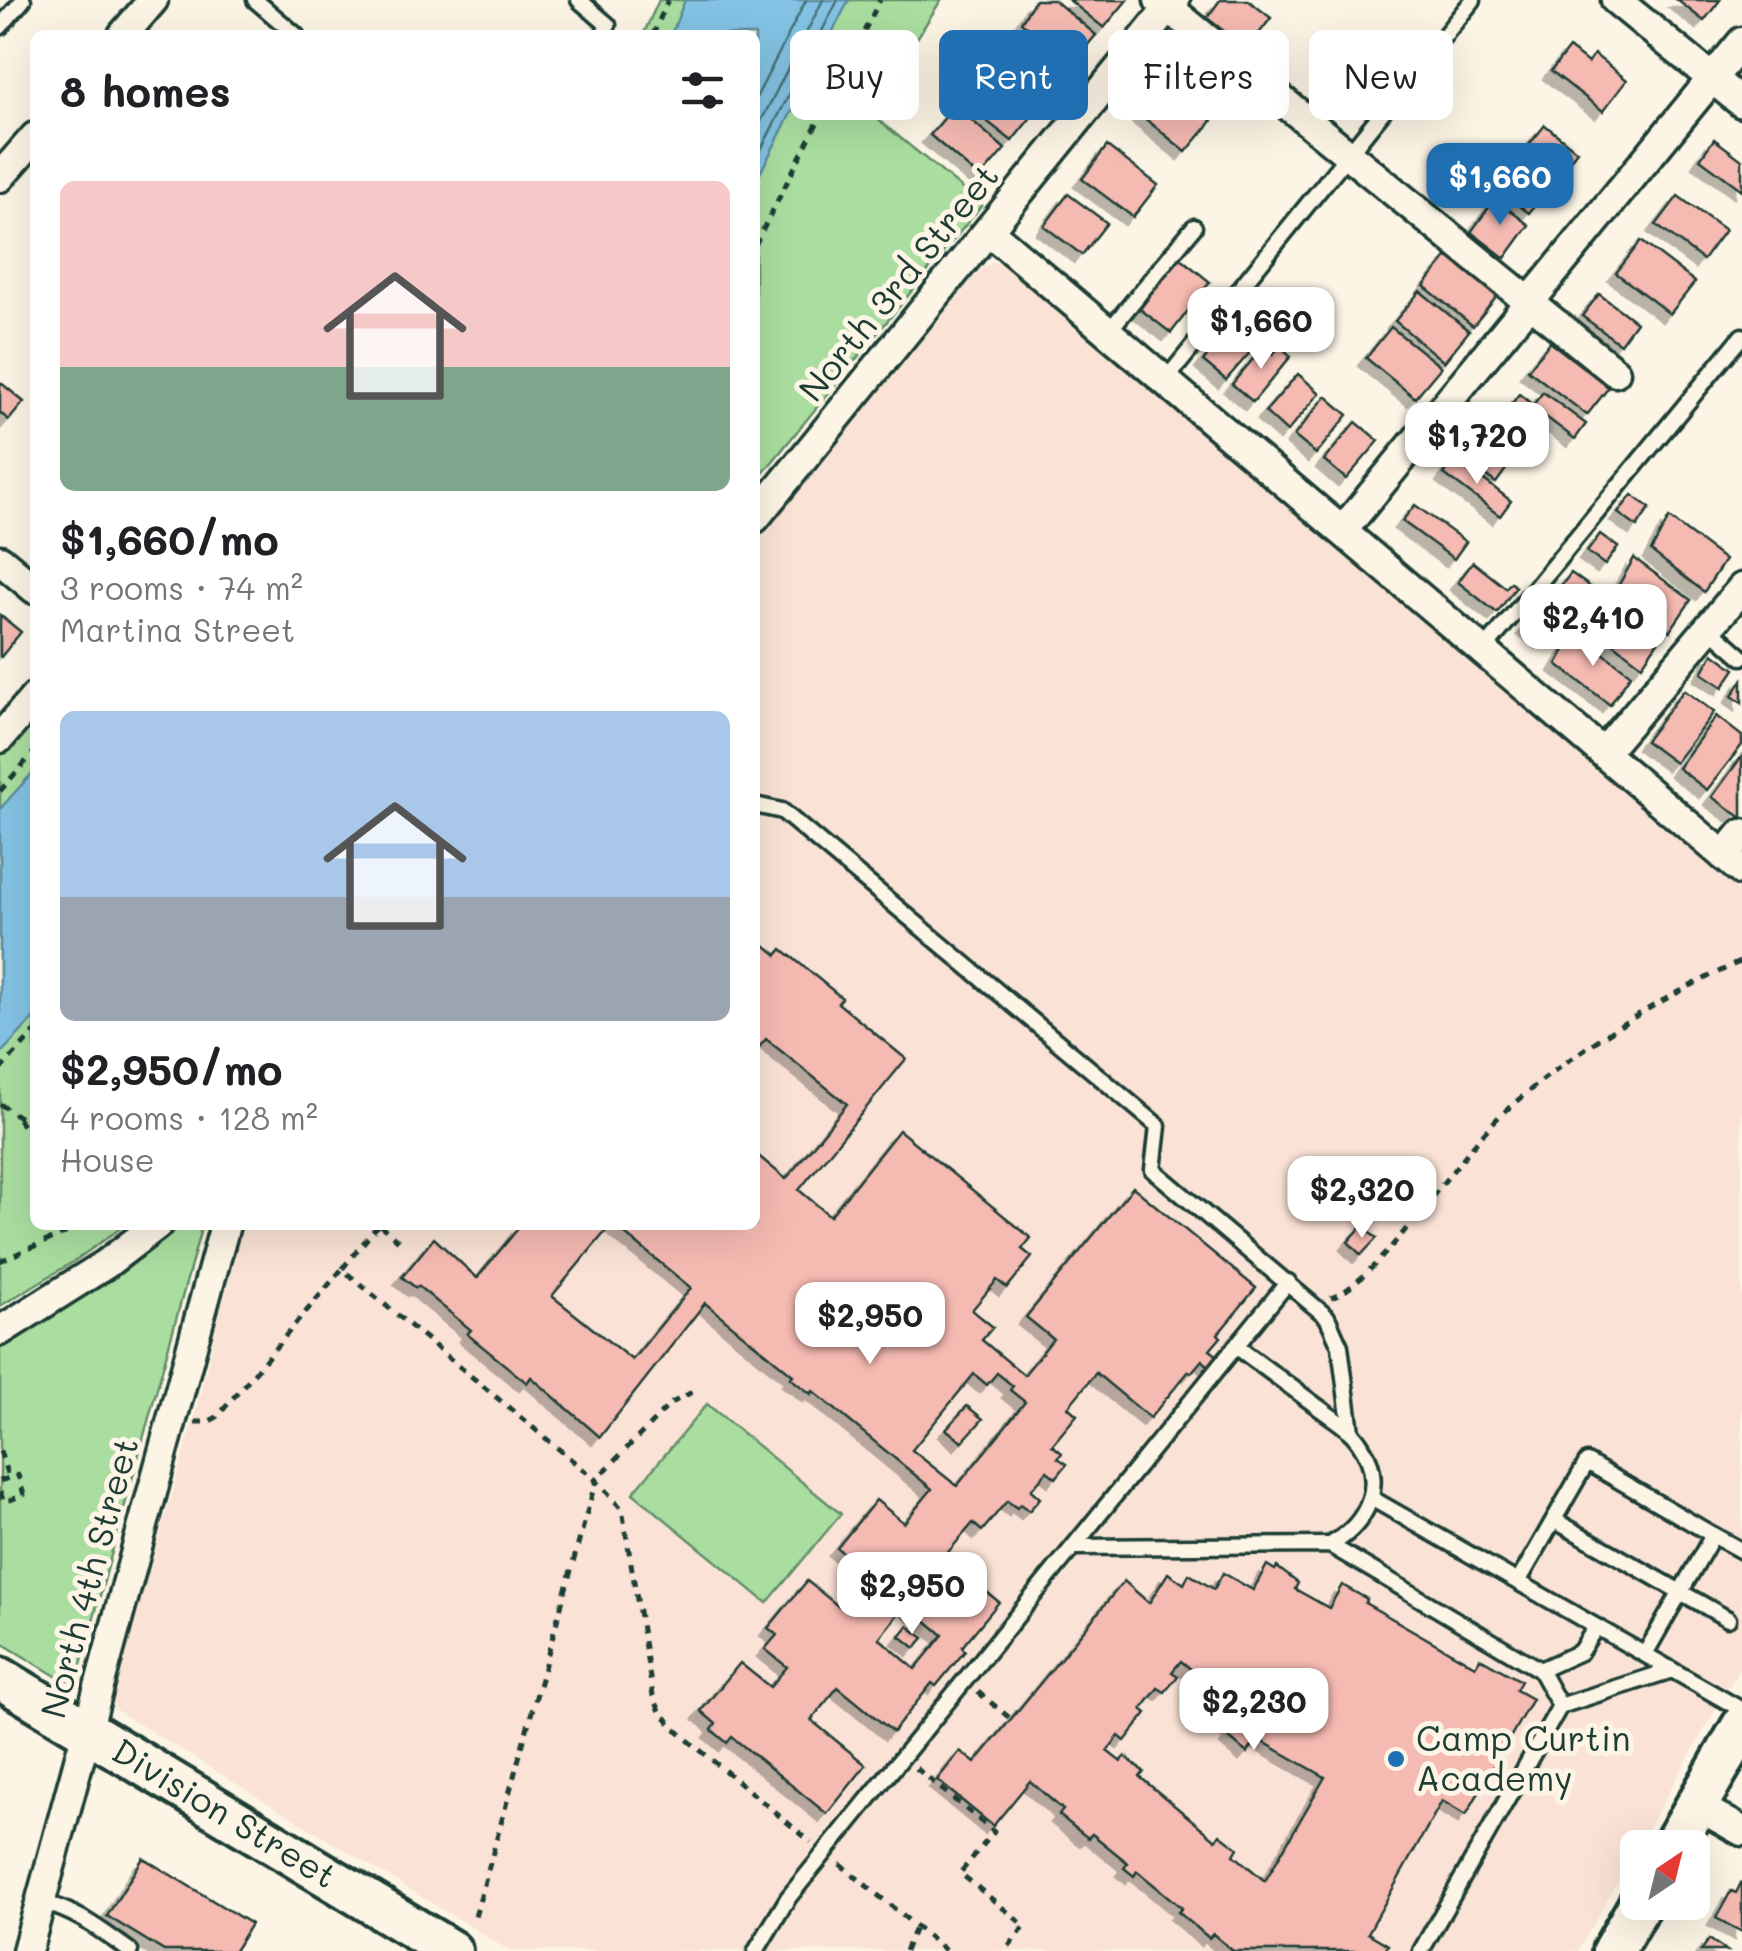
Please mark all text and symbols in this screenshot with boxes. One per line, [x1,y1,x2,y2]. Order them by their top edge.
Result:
chip: Buy [790,30,919,120]
chip: Rent [939,30,1088,120]
chip: Filters [1108,30,1289,120]
chip: New [1309,30,1453,120]
text: 8 homes [60,63,231,118]
icon: filters [675,63,730,118]
pin: $1,660 [1419,143,1581,228]
street label: North 3rd Street [787,153,1008,410]
text: $1,660 [1448,154,1552,196]
icon: home [305,246,485,426]
pin: $1,660 [1180,287,1342,372]
text: $1,660 [1209,298,1313,340]
pin: $1,720 [1396,402,1558,487]
text: $1,720 [1427,413,1527,455]
text: $1,660/mo [60,511,279,566]
text: 3 rooms · 74 m² [60,566,303,608]
pin: $2,410 [1512,584,1674,669]
text: $2,410 [1542,595,1644,637]
text: Martina Street [60,608,295,650]
icon: home [305,776,485,956]
text: $2,950/mo [60,1041,282,1096]
text: 4 rooms · 128 m² [60,1096,318,1138]
text: House [60,1138,155,1180]
pin: $2,320 [1281,1156,1443,1241]
text: $2,320 [1309,1167,1415,1209]
pin: $2,950 [789,1282,951,1367]
text: $2,950 [817,1293,923,1335]
street label: North 4th Street [28,1432,148,1723]
pin: $2,950 [831,1552,993,1637]
text: $2,950 [859,1563,965,1605]
pin: $2,230 [1173,1668,1335,1753]
text: $2,230 [1201,1679,1307,1721]
place label: Camp Curtin Academy [1416,1714,1631,1800]
street label: Division Street [104,1726,346,1898]
marker: Camp Curtin Academy [1385,1748,1407,1770]
north arrow [1620,1830,1710,1920]
map controls [1620,1830,1710,1920]

